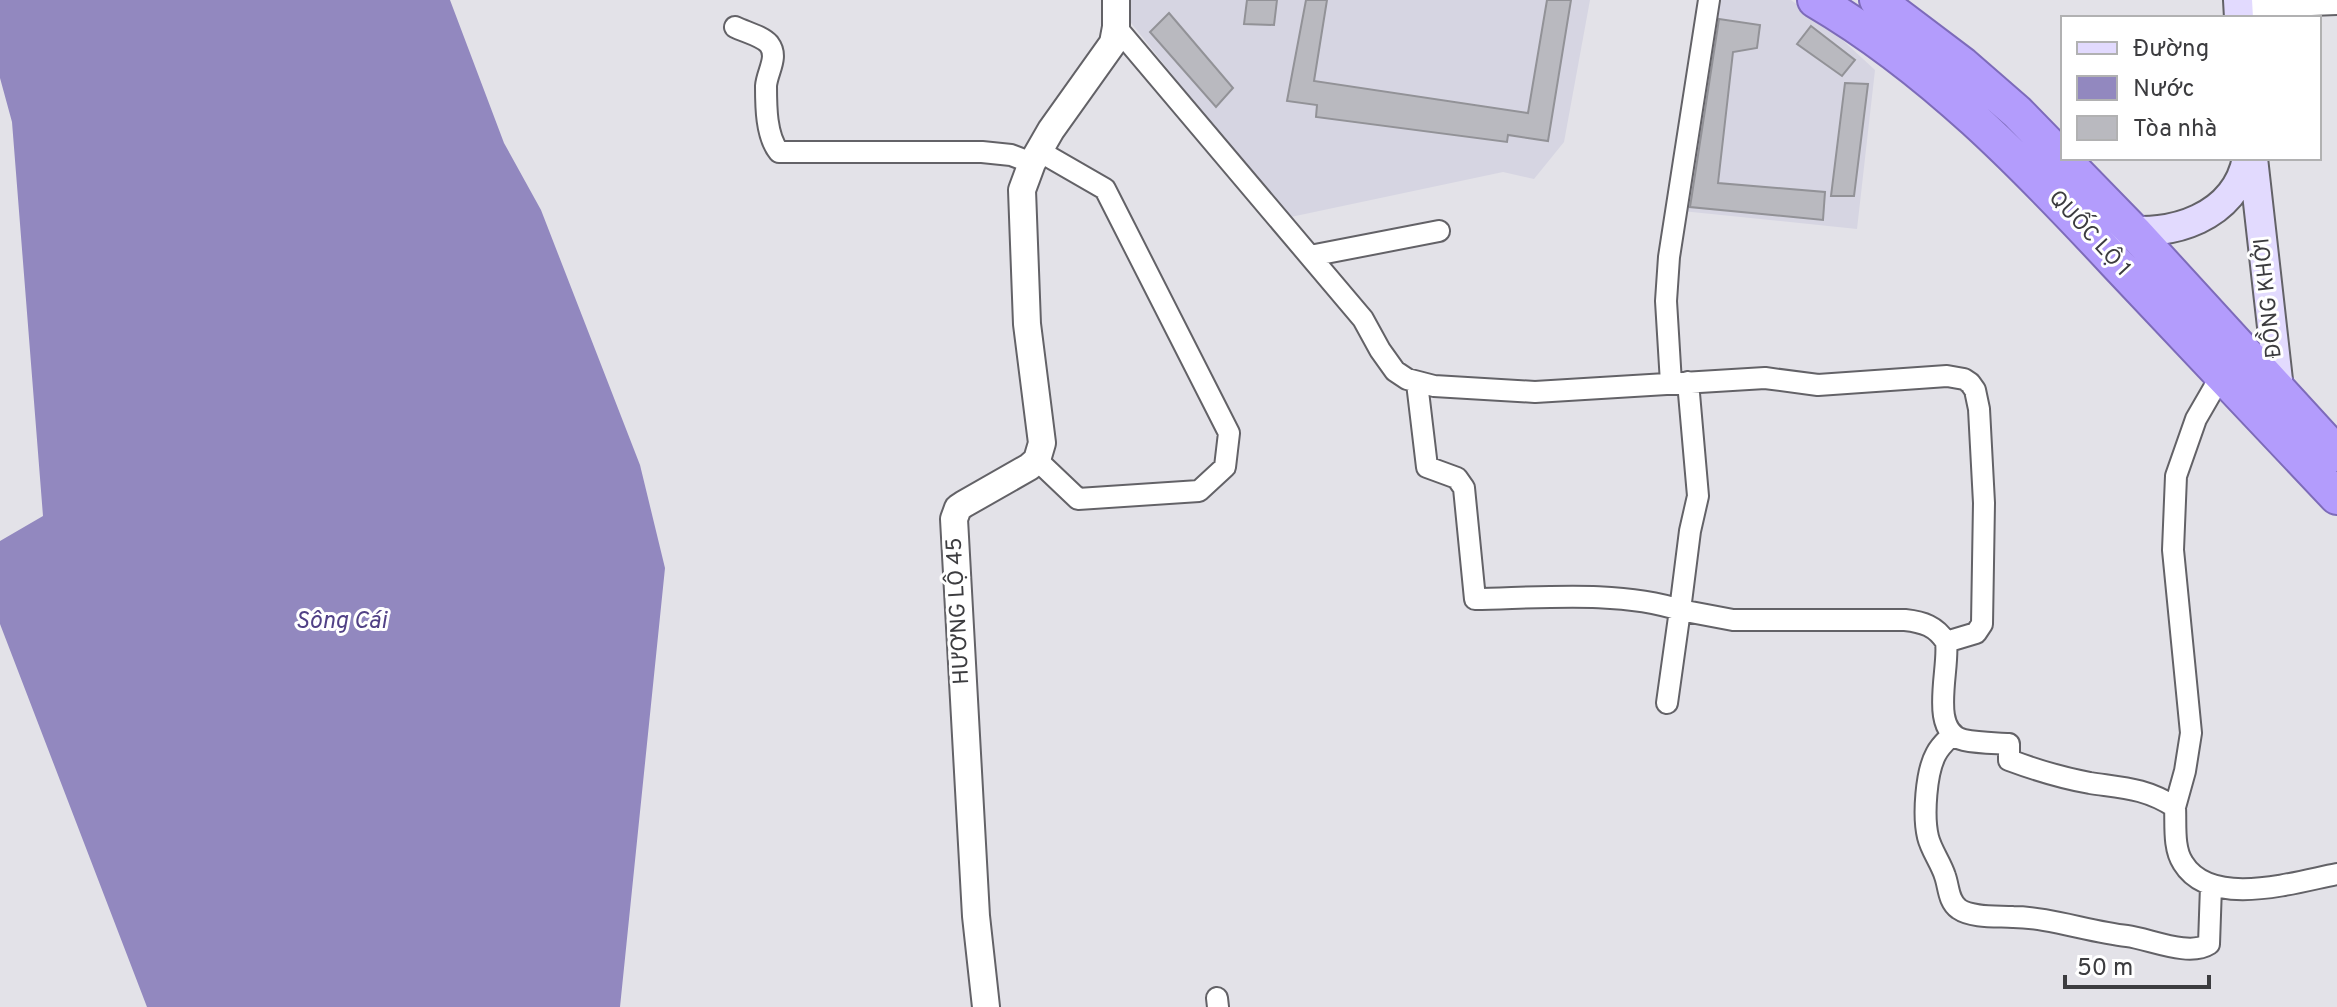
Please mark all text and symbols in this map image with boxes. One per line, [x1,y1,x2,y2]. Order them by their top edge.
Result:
legend [2061,16,2321,160]
text: Đường [2133,35,2209,65]
text: Nước [2133,75,2195,105]
text: Tòa nhà [2133,115,2217,145]
street label: QUỐC LỘ 1 [2042,181,2140,283]
street label: ĐỒNG KHỞI [2243,236,2289,360]
street label: HƯƠNG LỘ 45 [940,537,976,685]
water label: Sông Cái [295,607,388,637]
scale bar [2065,939,2209,989]
text: 50 m [2077,954,2133,984]

